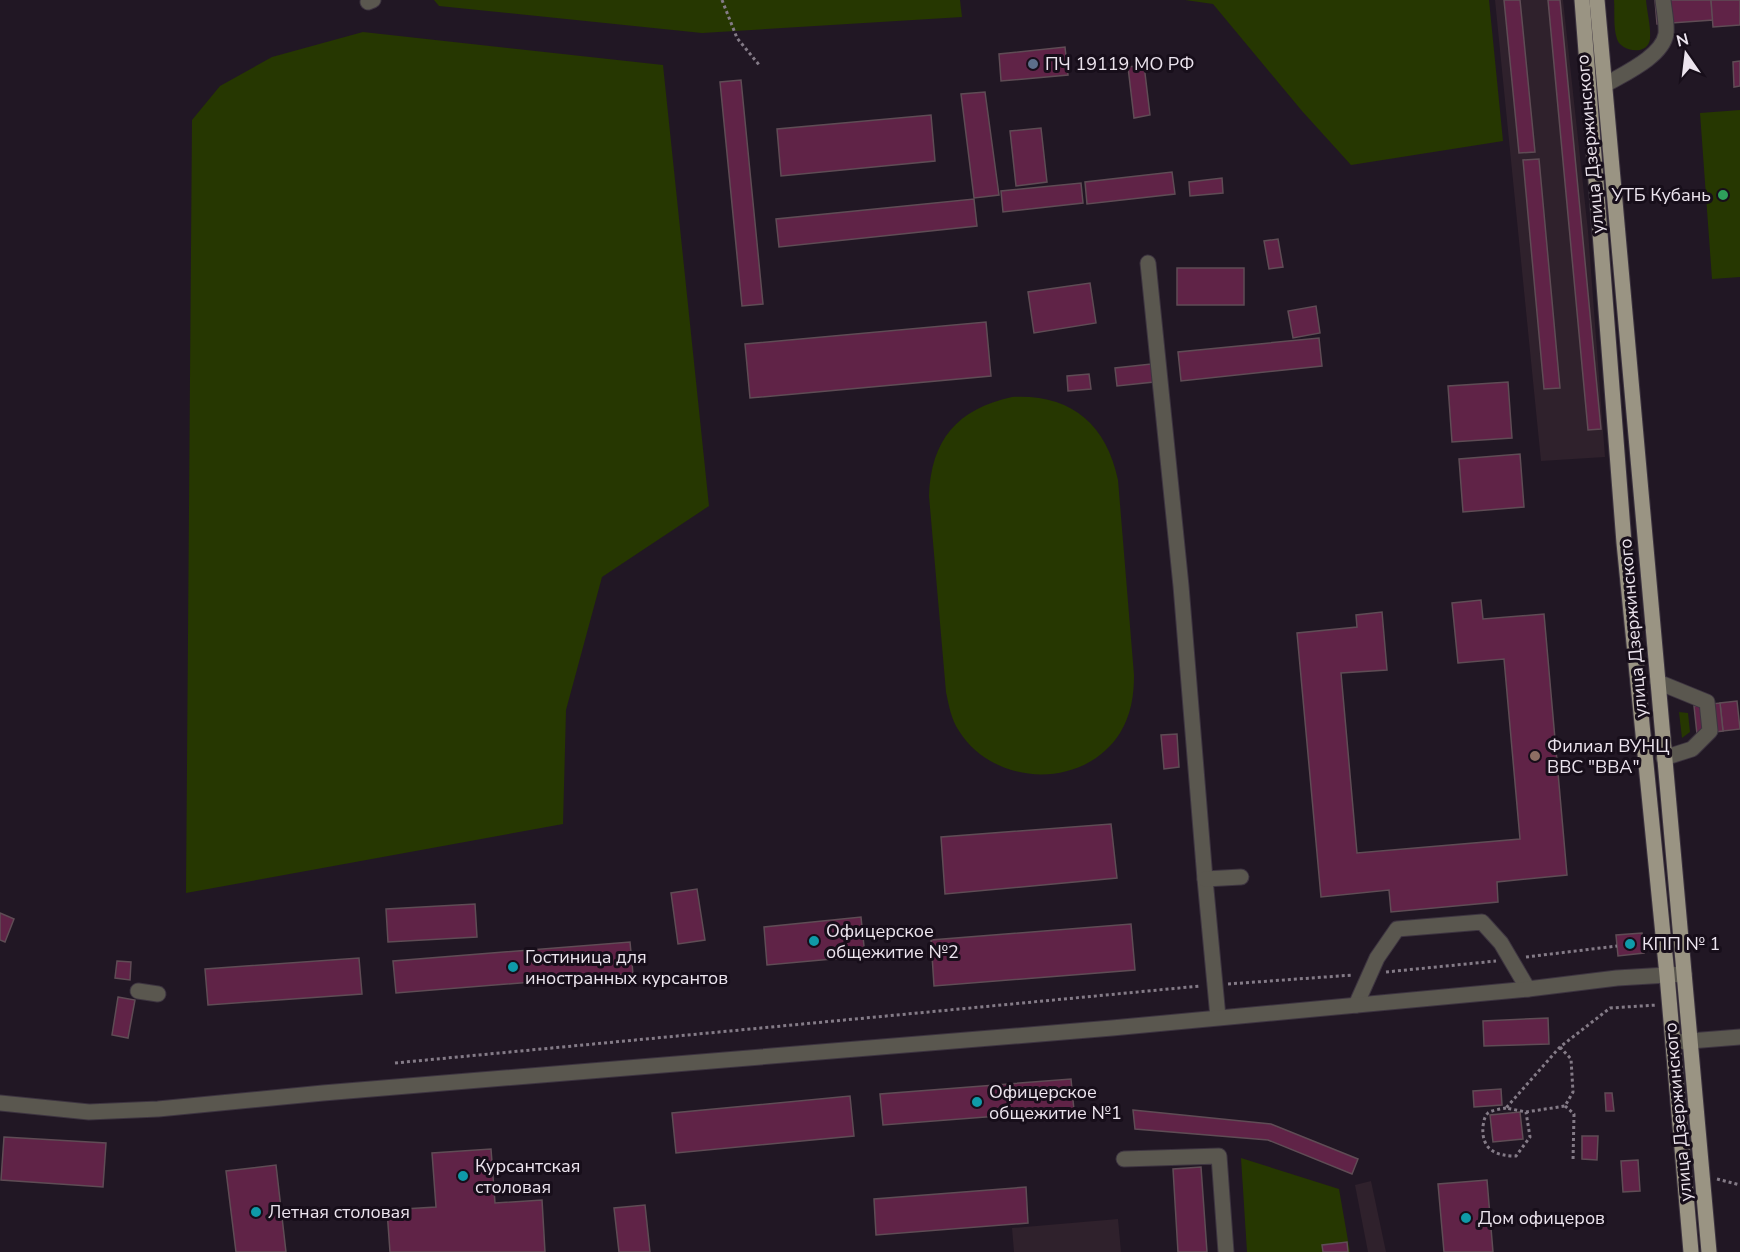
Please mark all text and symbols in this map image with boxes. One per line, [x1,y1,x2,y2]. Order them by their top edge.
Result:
north arrow [1656,24,1716,84]
text: N [1674,28,1691,53]
place label: ПЧ 19119 МО РФ [1045,52,1194,76]
street label: улица Дзержинского [1570,53,1610,235]
marker: ПЧ 19119 МО РФ [1026,57,1040,71]
place label: УТБ Кубань [1610,183,1711,207]
marker: УТБ Кубань [1716,188,1730,202]
street label: улица Дзержинского [1613,537,1653,719]
place label: Филиал ВУНЦ ВВС "ВВА" [1547,734,1669,779]
marker: Филиал ВУНЦ ВВС "ВВА" [1528,749,1542,763]
place label: Офицерское общежитие №2 [826,919,959,964]
place label: КПП № 1 [1642,932,1720,956]
marker: Офицерское общежитие №2 [807,934,821,948]
marker: КПП № 1 [1623,937,1637,951]
place label: Гостиница для иностранных курсантов [525,945,728,990]
marker: Гостиница для иностранных курсантов [506,960,520,974]
street label: улица Дзержинского [1658,1021,1698,1203]
place label: Офицерское общежитие №1 [989,1080,1122,1125]
marker: Офицерское общежитие №1 [970,1095,984,1109]
place label: Курсантская столовая [475,1154,580,1199]
marker: Курсантская столовая [456,1169,470,1183]
place label: Летная столовая [268,1200,410,1224]
marker: Летная столовая [249,1205,263,1219]
place label: Дом офицеров [1478,1206,1605,1230]
marker: Дом офицеров [1459,1211,1473,1225]

